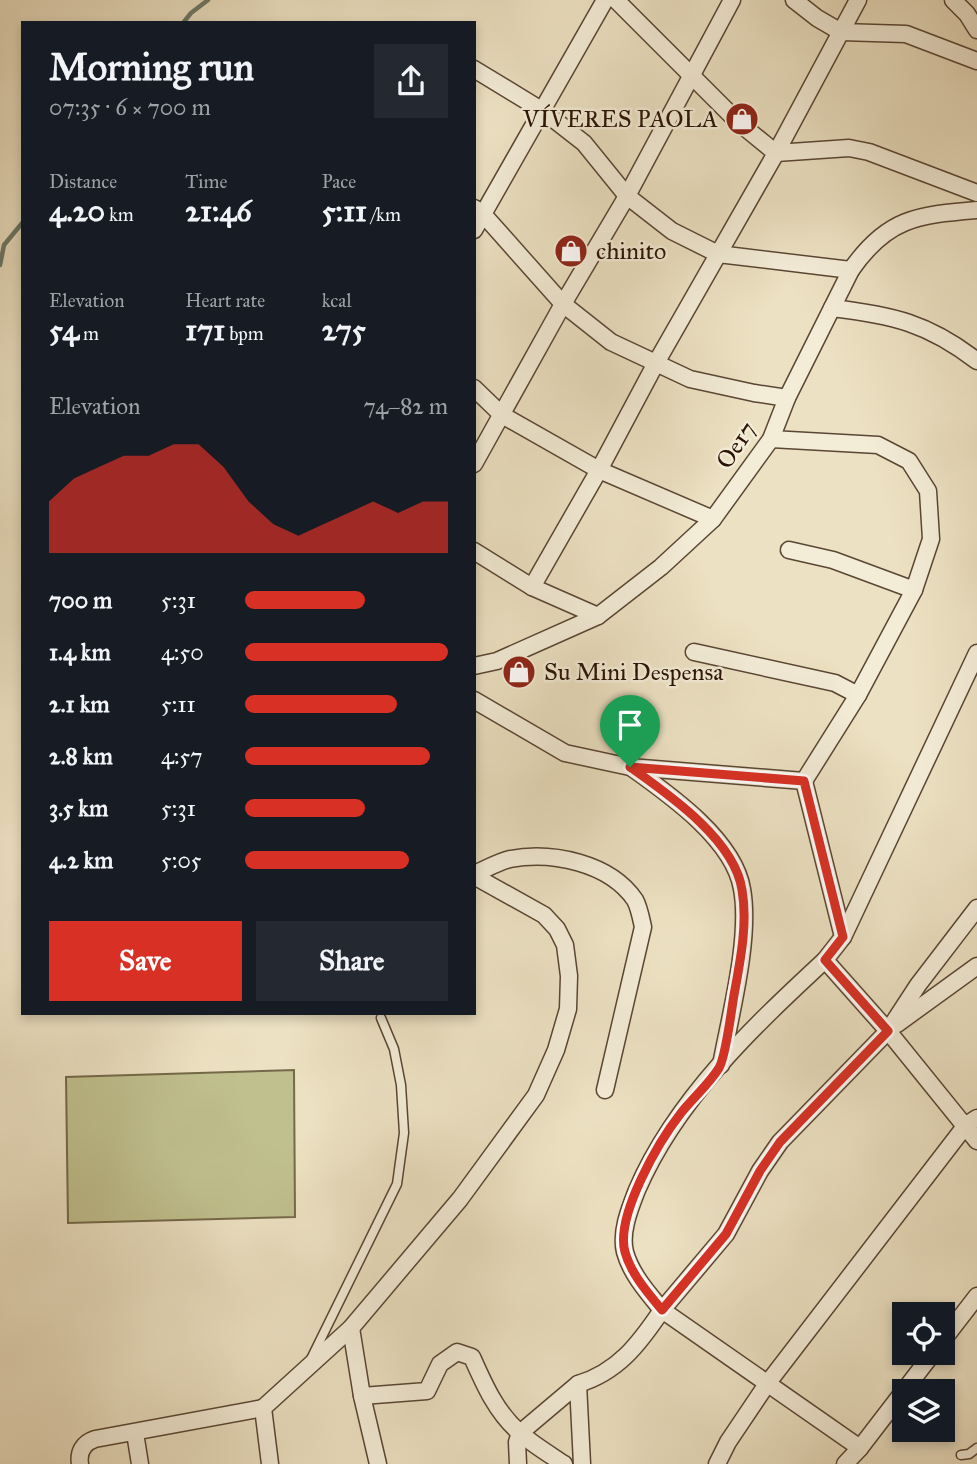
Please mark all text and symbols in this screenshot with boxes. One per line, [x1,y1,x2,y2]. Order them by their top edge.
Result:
text: Morning run [49,44,254,90]
button: share [374,44,448,118]
text: 07:35 · 6 × 700 m [49,93,211,121]
shop icon: VÍVERES PAOLA [723,100,761,138]
place label: VÍVERES PAOLA [522,104,718,134]
text: Distance [49,170,117,193]
text: Time [185,170,227,193]
text: Pace [322,170,356,193]
text: 4.20 [49,193,105,229]
text: 21:46 [185,193,252,229]
text: 5:11 [322,193,367,229]
text: km [105,203,134,226]
text: /km [367,203,401,226]
shop icon: chinito [552,232,590,270]
place label: chinito [596,236,666,266]
text: Elevation [49,289,124,312]
text: Heart rate [185,289,265,312]
text: kcal [322,289,352,312]
text: 54 [49,312,79,348]
text: 171 [185,312,225,348]
text: 275 [322,312,366,348]
text: m [79,322,99,345]
text: bpm [225,322,264,345]
text: Elevation [49,392,140,420]
text: 74–82 m [364,392,448,420]
street label: Oe17 [709,416,763,474]
text: 700 m [49,586,112,614]
text: 5:31 [161,586,196,614]
text: 1.4 km [49,638,111,666]
text: 4:50 [161,638,204,666]
shop icon: Su Mini Despensa [500,653,538,691]
place label: Su Mini Despensa [544,657,724,687]
text: 2.1 km [49,690,110,718]
text: 5:11 [161,690,196,718]
pin [600,695,660,767]
icon: arrive [611,706,649,744]
text: 2.8 km [49,742,113,770]
text: 4:57 [161,742,203,770]
text: 3.5 km [49,794,108,822]
text: 5:31 [161,794,196,822]
text: 4.2 km [49,846,113,874]
text: 5:05 [161,846,202,874]
button: Save [49,921,242,1001]
button: Share [256,921,448,1001]
map controls [892,1302,955,1442]
button: locate [892,1302,955,1365]
button: layers [892,1379,955,1442]

